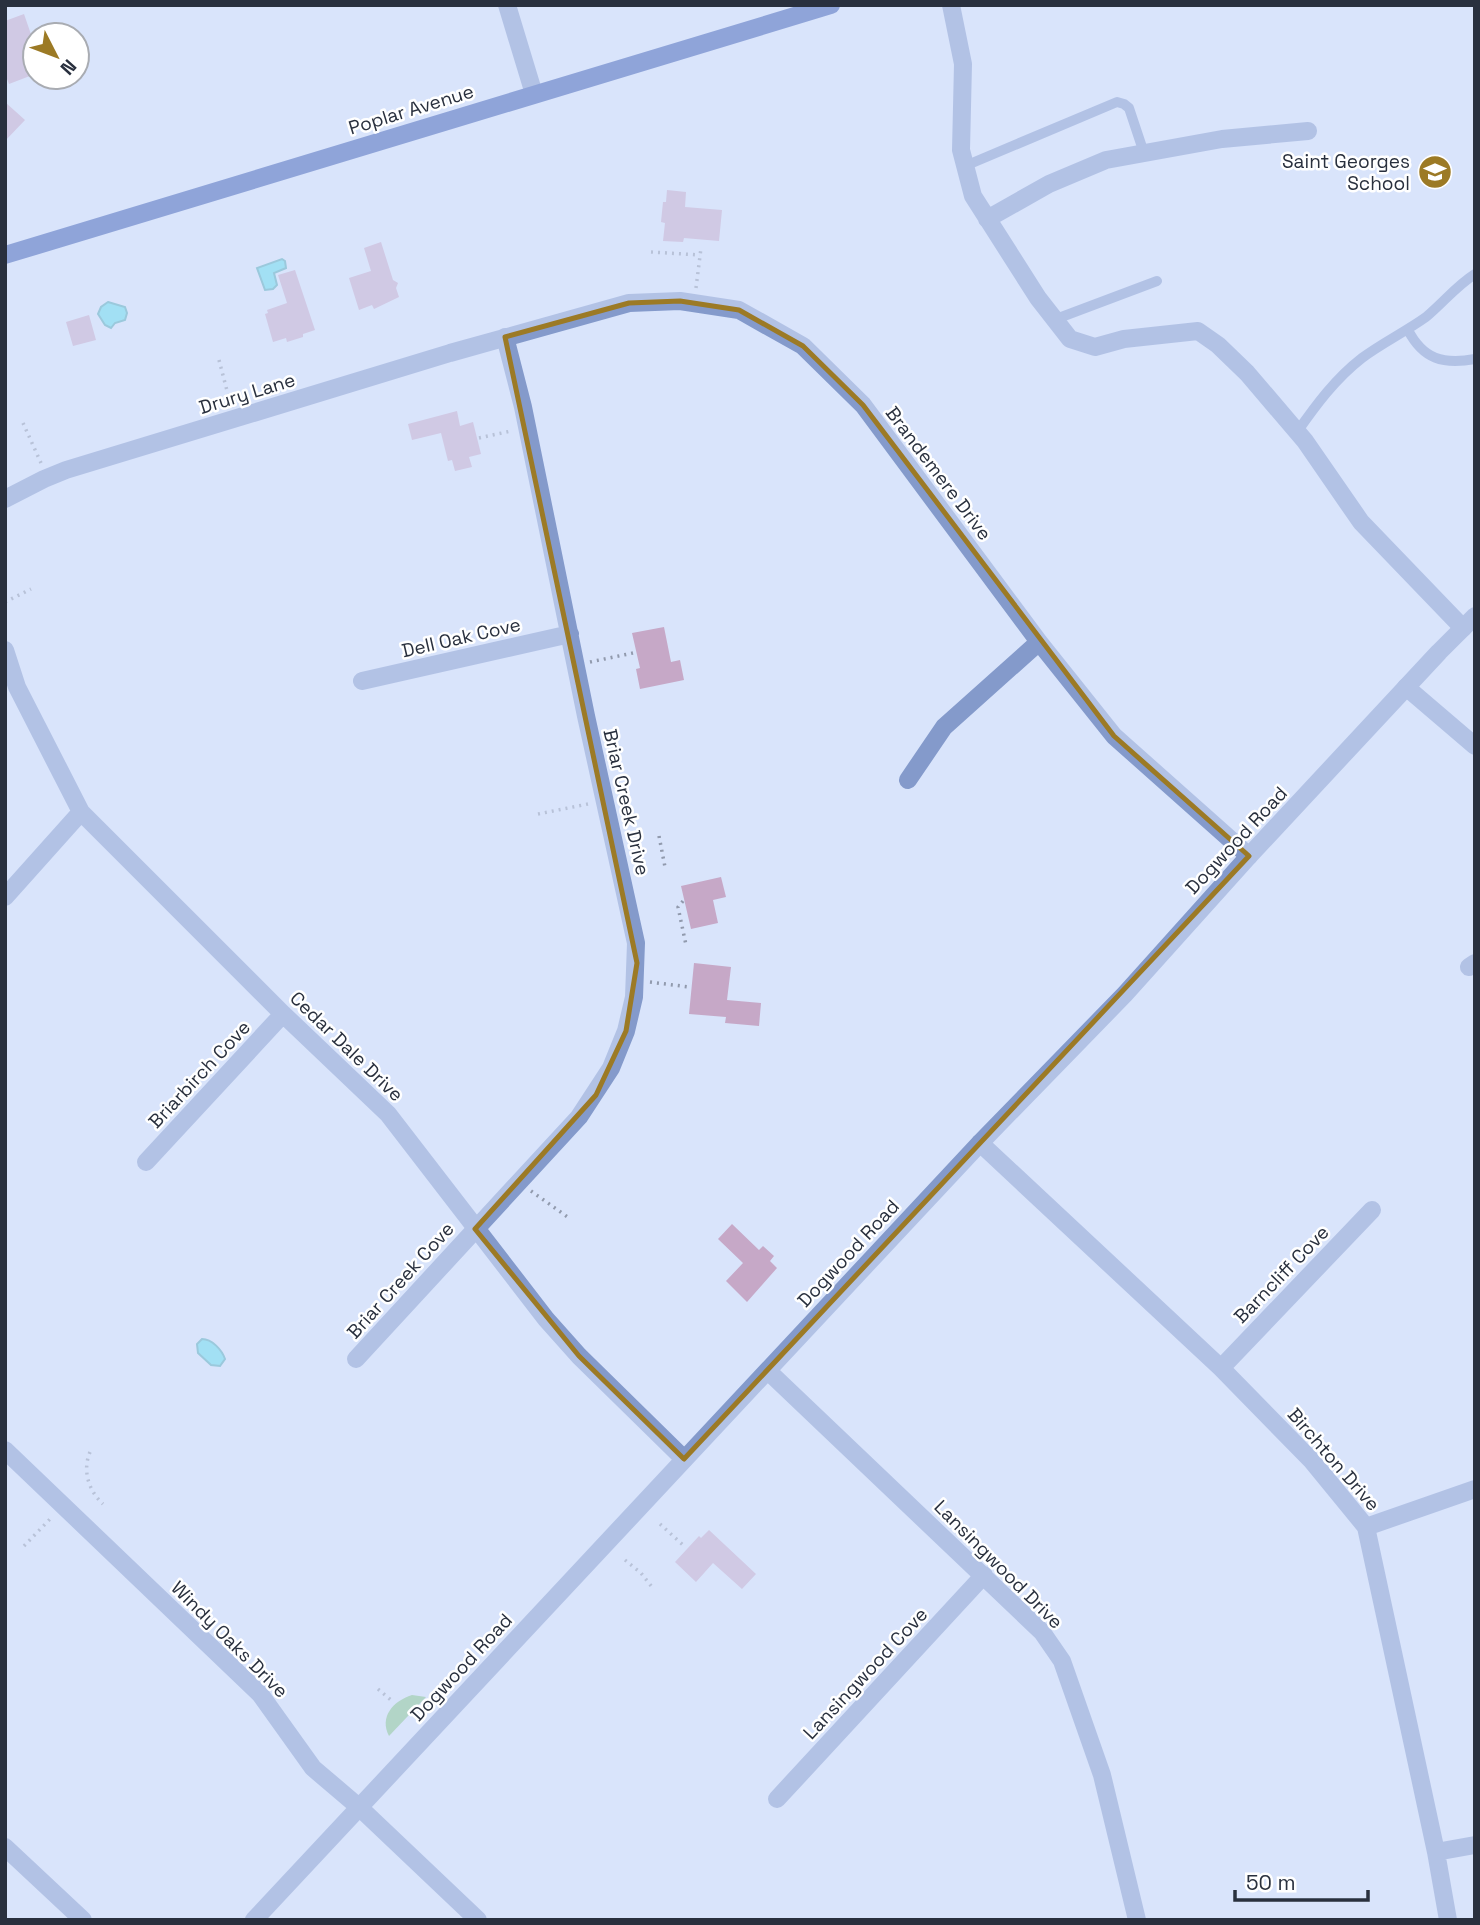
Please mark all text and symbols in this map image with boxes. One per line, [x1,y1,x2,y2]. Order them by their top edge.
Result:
north arrow [21,21,91,91]
text: N [55,54,82,80]
street label: Poplar Avenue [346,79,477,140]
place label: Saint Georges School [1282,149,1410,196]
school or university icon: Saint Georges School [1416,153,1454,191]
street label: Drury Lane [196,367,298,420]
street label: Brandemere Drive [880,401,997,545]
street label: Dell Oak Cove [399,612,523,663]
street label: Briar Creek Drive [598,726,656,878]
street label: Dogwood Road [1180,781,1293,900]
street label: Cedar Dale Drive [285,986,409,1107]
street label: Briarbirch Cove [143,1015,256,1134]
street label: Dogwood Road [792,1194,905,1313]
street label: Briar Creek Cove [341,1217,459,1344]
street label: Barncliff Cove [1228,1220,1334,1329]
street label: Birchton Drive [1282,1402,1385,1516]
street label: Lansingwood Drive [929,1494,1069,1634]
street label: Windy Oaks Drive [166,1575,294,1703]
street label: Lansingwood Cove [798,1602,933,1745]
street label: Dogwood Road [405,1608,518,1727]
scale bar [1235,1858,1368,1902]
text: 50 m [1246,1869,1296,1896]

